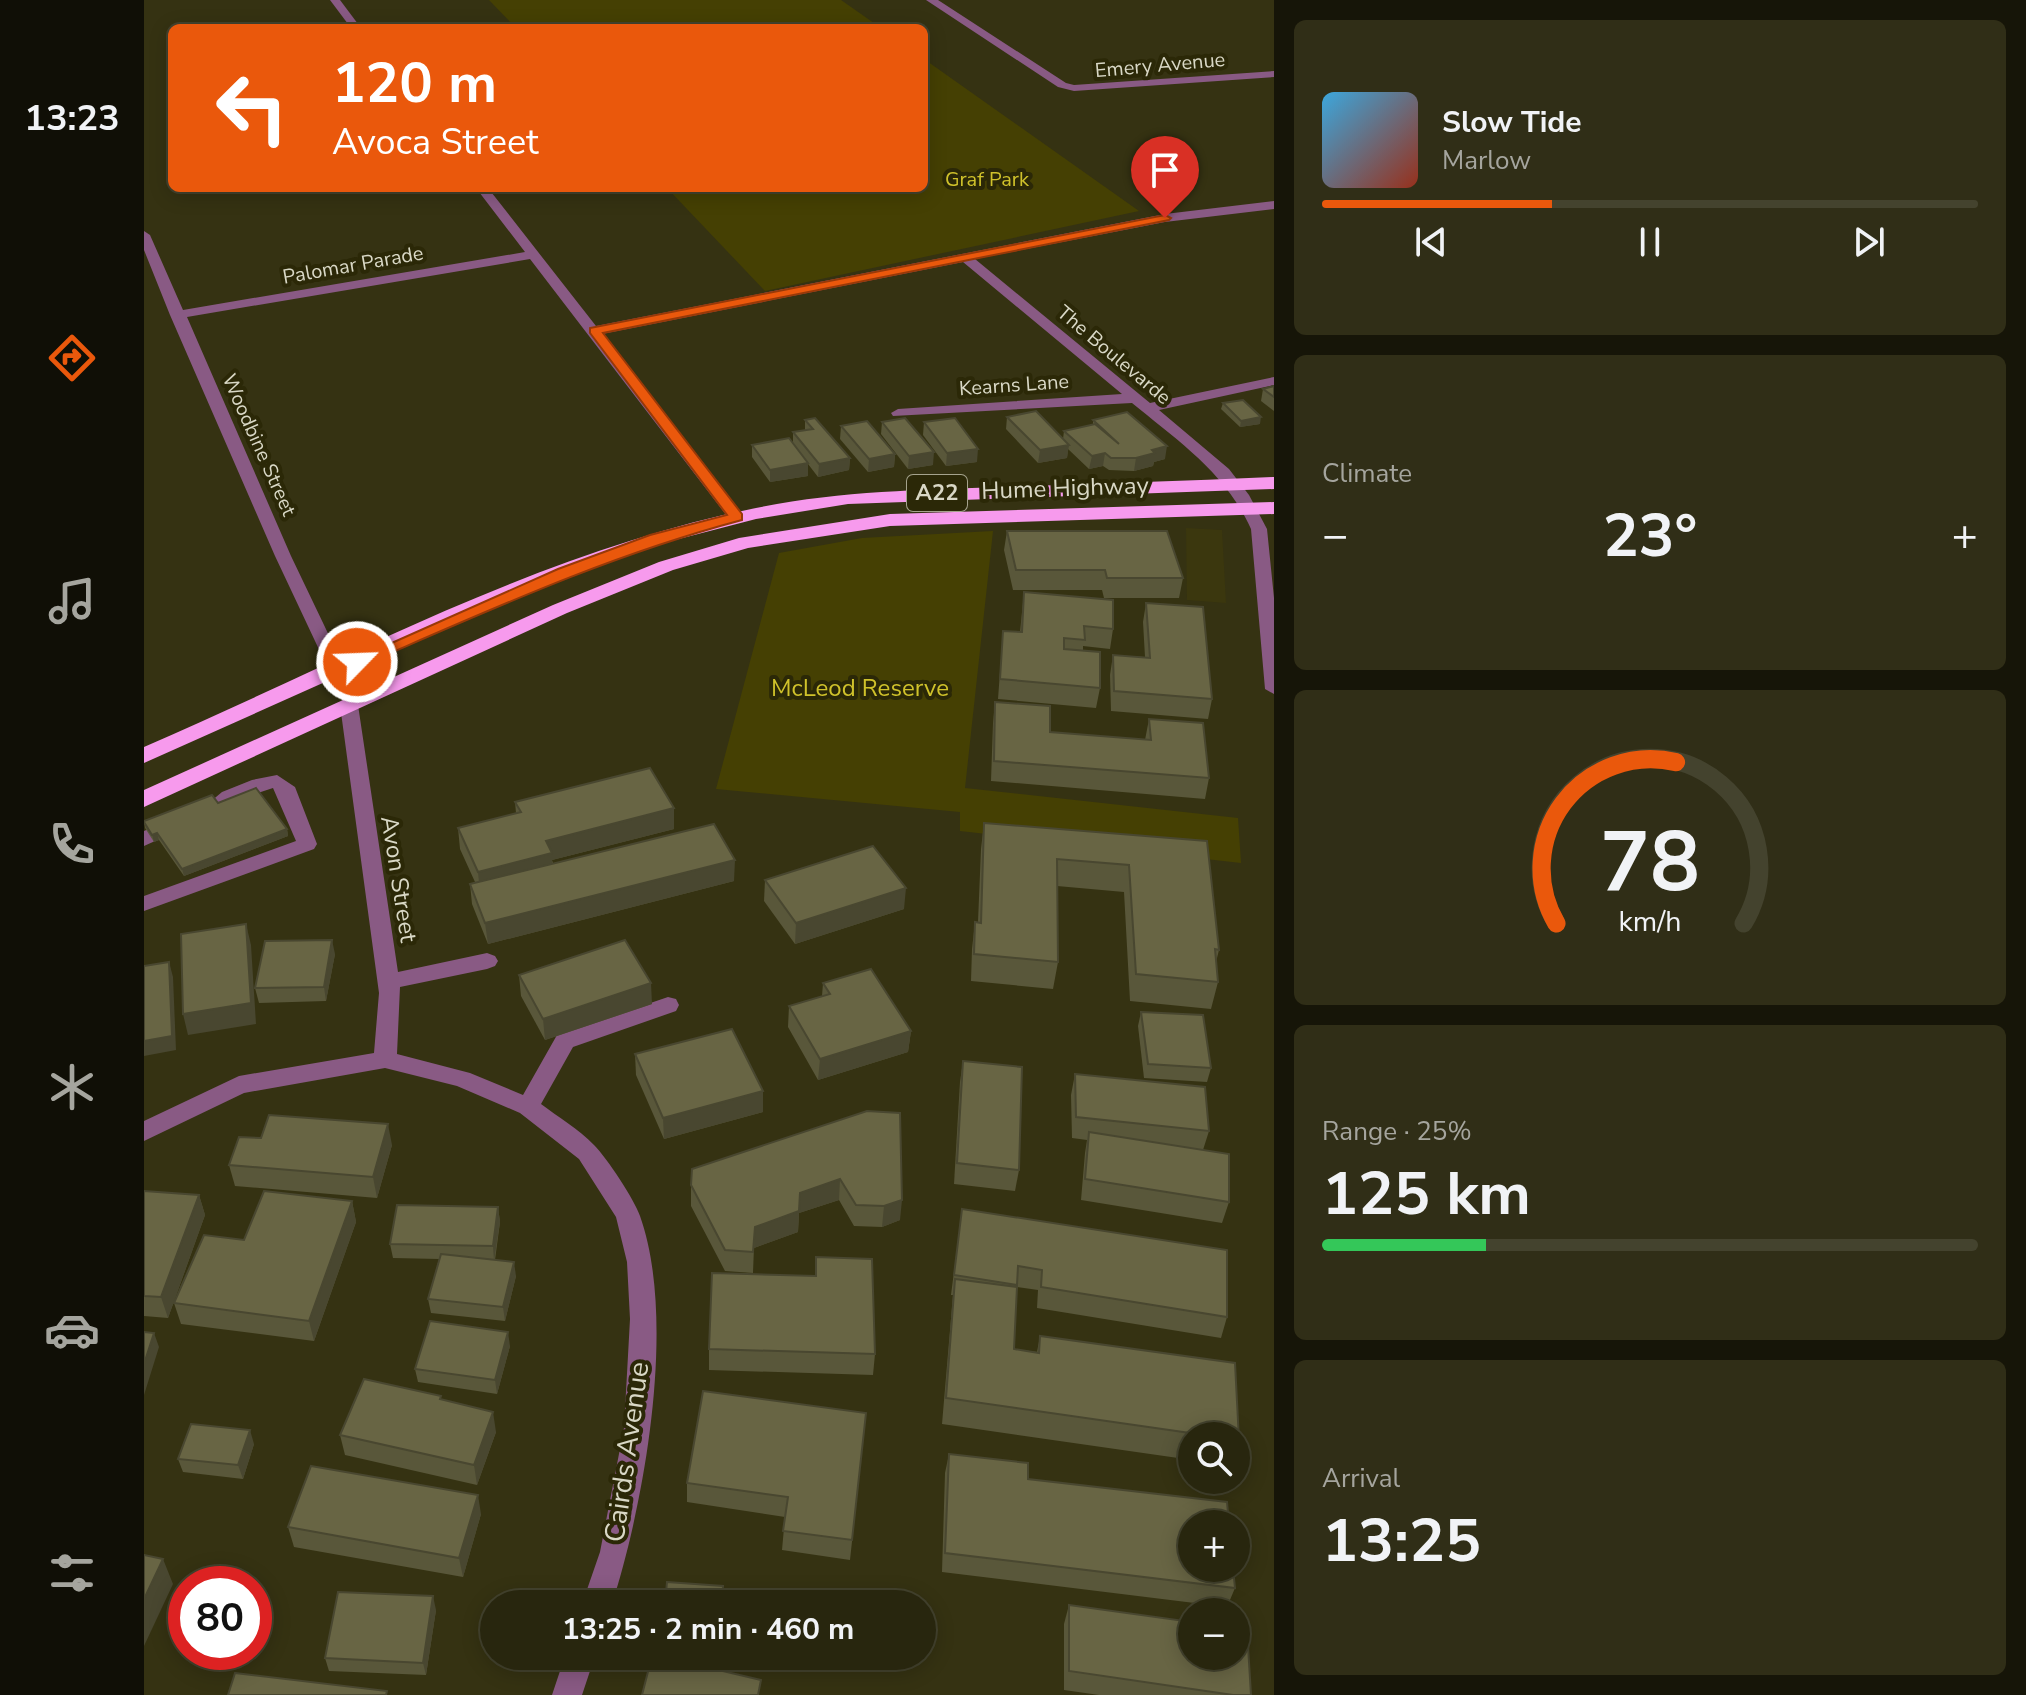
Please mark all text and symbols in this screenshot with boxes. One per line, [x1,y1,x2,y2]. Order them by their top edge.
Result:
text: 120 m [332,45,497,122]
street label: Emery Avenue [1094,46,1226,84]
icon: left [200,56,304,160]
text: 13:23 [24,94,120,143]
text: Slow Tide [1442,102,1582,143]
text: Avoca Street [332,118,539,167]
pin [1131,136,1199,218]
text: Marlow [1442,143,1531,178]
icon: arrive [1143,148,1187,192]
park label: Graf Park [945,166,1030,193]
icon: previous [1409,220,1453,264]
icon: pause [1628,220,1672,264]
icon: next [1847,220,1891,264]
street label: Palomar Parade [280,239,426,291]
street label: The Boulevarde [1051,299,1177,411]
icon: directions [44,330,100,386]
street label: Kearns Lane [958,368,1070,402]
street label: Woodbine Street [216,370,303,521]
text: Climate [1322,456,1412,491]
street label: Hume Highway [981,469,1150,507]
road number: A22 [907,475,967,511]
text: 23° [1603,495,1697,577]
text: − [1322,506,1348,566]
text: + [1952,506,1978,566]
icon: music [44,573,100,629]
position arrow [315,620,399,704]
park label: McLeod Reserve [771,672,949,704]
text: 78 [1600,805,1700,918]
street label: Avon Street [373,813,425,945]
icon: phone [44,816,100,872]
text: km/h [1619,902,1681,941]
icon: climate [44,1059,100,1115]
text: Range · 25% [1322,1114,1472,1149]
text: 125 km [1322,1153,1531,1235]
icon: car [44,1302,100,1358]
street label: Cairds Avenue [596,1359,658,1545]
map controls [1178,1422,1250,1670]
button: search [1178,1422,1250,1494]
text: Arrival [1322,1461,1400,1496]
text: 13:25 [1322,1500,1481,1582]
button: + [1178,1510,1250,1582]
icon: filters [44,1545,100,1601]
speed limit sign: 80 [168,1566,272,1670]
button: − [1178,1598,1250,1670]
text: 13:25 · 2 min · 460 m [562,1609,854,1650]

